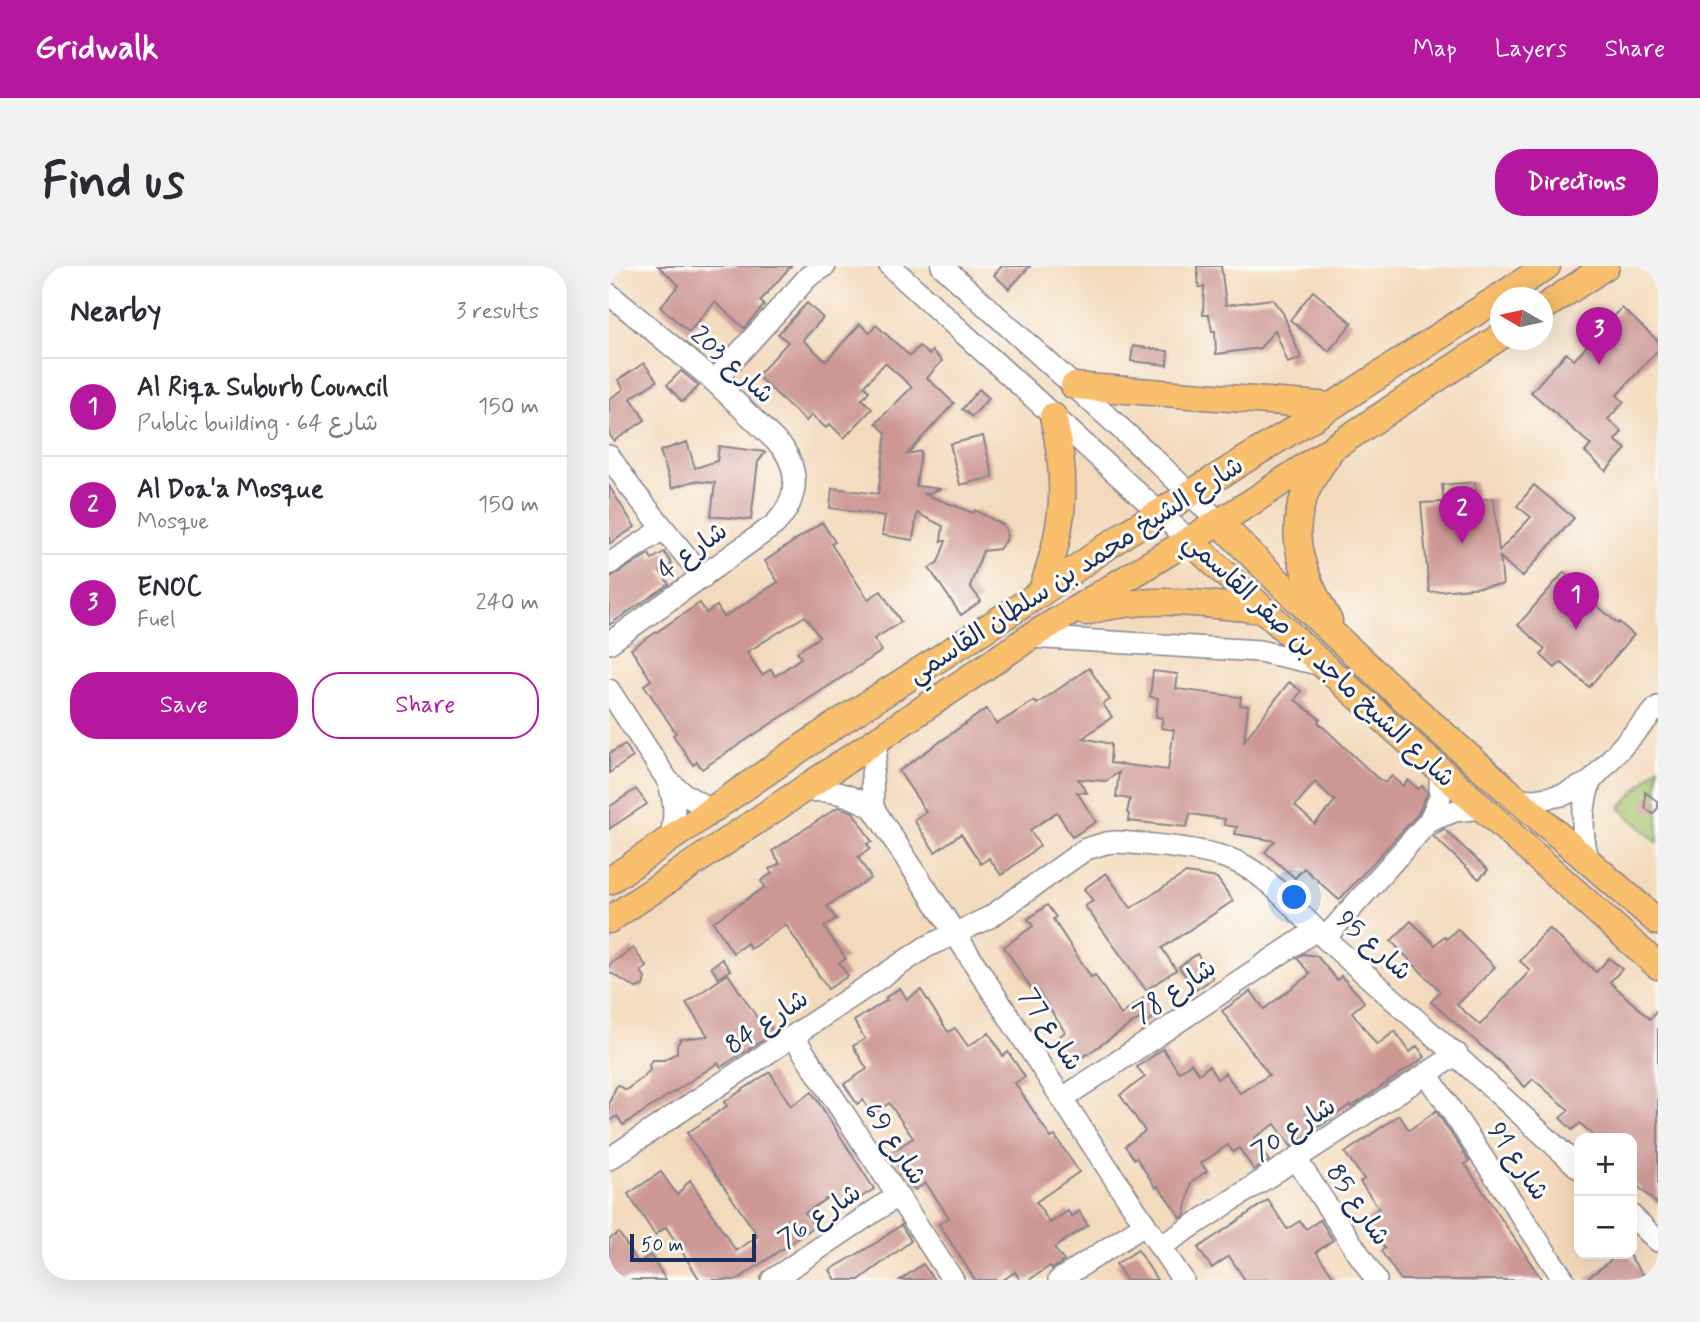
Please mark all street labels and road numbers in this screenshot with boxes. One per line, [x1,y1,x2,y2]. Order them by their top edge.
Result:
street label: شارع 203 [683,319,781,412]
street label: شارع الشيخ محمد بن سلطان القاسمي [902,449,1253,696]
street label: شارع 4 [651,515,735,588]
street label: شارع الشيخ ماجد بن صقر القاسمي [1173,525,1462,798]
street label: شارع 95 [1329,904,1418,989]
street label: شارع 78 [1127,951,1223,1032]
street label: شارع 84 [719,982,815,1063]
street label: شارع 77 [1011,982,1090,1078]
street label: شارع 70 [1245,1090,1343,1170]
street label: شارع 69 [855,1096,934,1192]
street label: شارع 91 [1479,1116,1556,1208]
street label: شارع 85 [1318,1158,1397,1253]
street label: شارع 76 [772,1176,868,1257]

